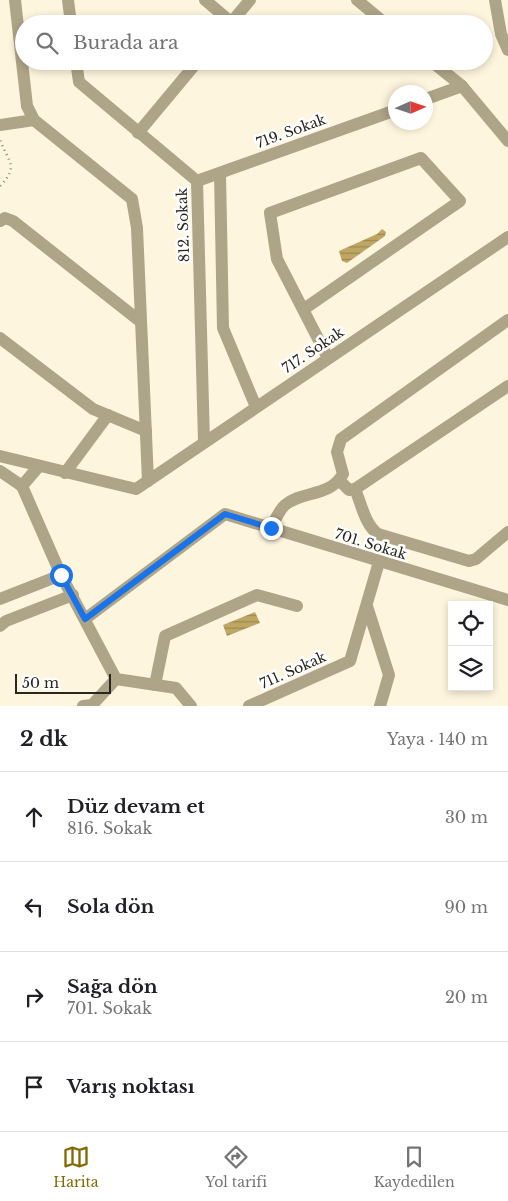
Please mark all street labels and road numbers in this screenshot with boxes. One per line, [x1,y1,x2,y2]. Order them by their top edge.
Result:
street label: 719. Sokak [254,110,329,152]
street label: 812. Sokak [173,187,193,262]
street label: 717. Sokak [279,323,348,377]
street label: 701. Sokak [333,525,409,564]
street label: 711. Sokak [257,647,329,693]

